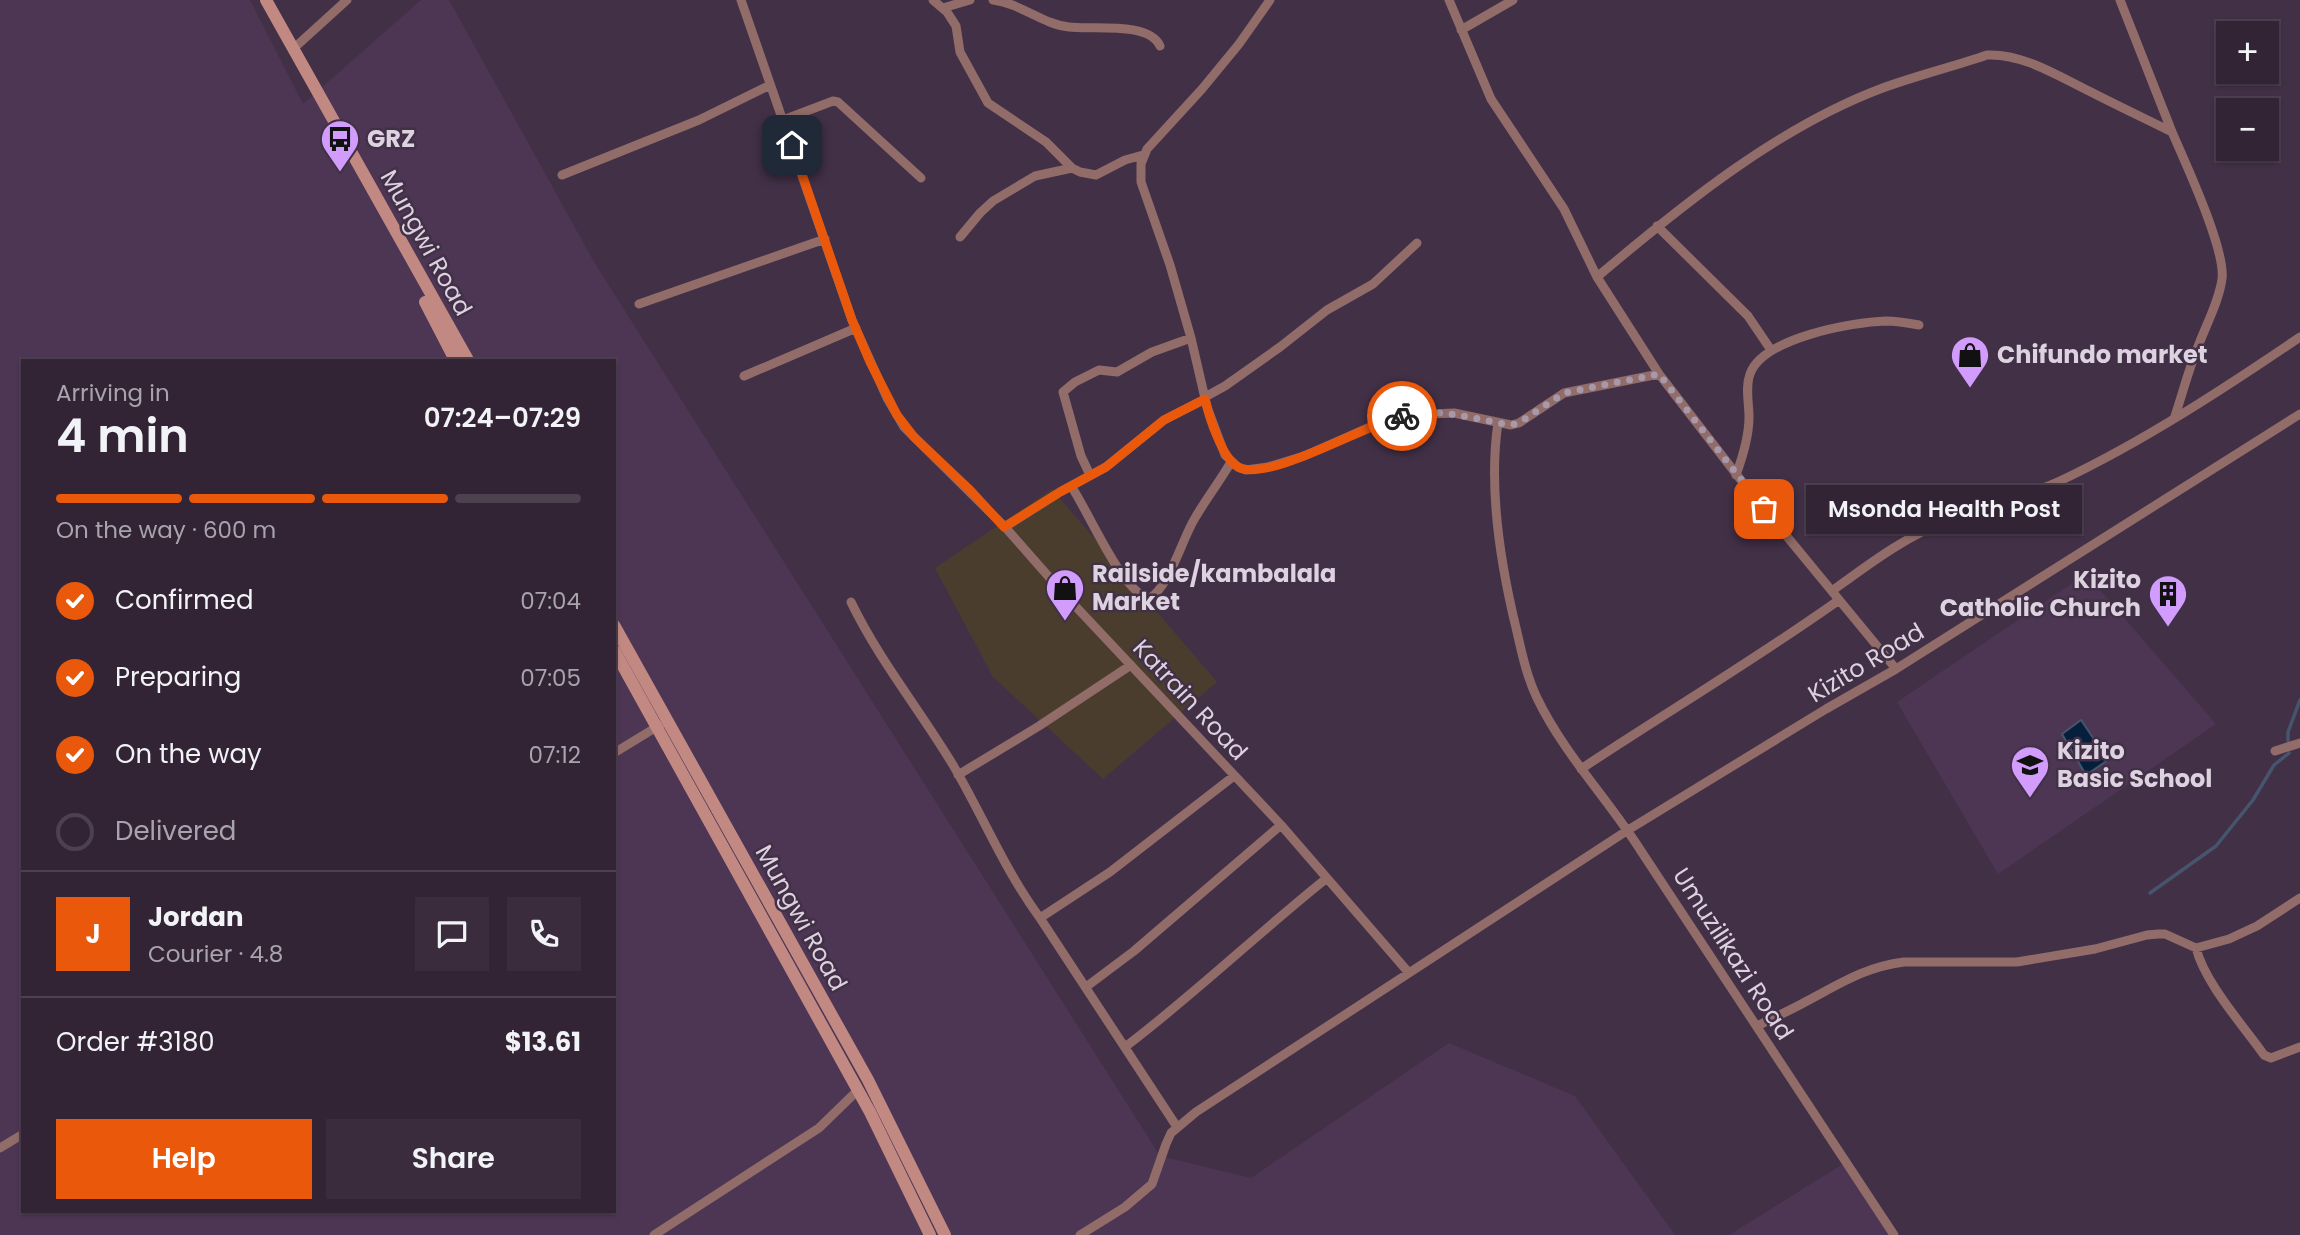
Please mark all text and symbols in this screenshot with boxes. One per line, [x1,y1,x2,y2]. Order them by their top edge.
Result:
map controls [2216,21,2279,161]
button: + [2216,21,2279,84]
button: − [2216,98,2279,161]
pin [762,115,822,175]
bus stop icon: GRZ [319,118,361,173]
place label: GRZ [367,122,415,155]
icon: home [773,126,811,164]
street label: Mungwi Road [373,164,480,322]
shop icon: Chifundo market [1949,334,1991,389]
place label: Chifundo market [1997,338,2208,371]
text: Arriving in [56,377,170,409]
courier [1367,381,1437,451]
icon: bike [1383,397,1421,435]
text: 07:24–07:29 [424,400,581,436]
text: 4 min [56,404,189,468]
pin [1734,479,1794,539]
callout: Msonda Health Post [1806,484,2082,534]
icon: bag [1745,490,1783,528]
text: Msonda Health Post [1828,493,2060,525]
text: On the way · 600 m [56,514,276,546]
place label: Railside/kambalala Market [1092,557,1336,618]
place label: Kizito Catholic Church [1940,563,2141,624]
shop icon: Railside/kambalala Market [1044,567,1086,622]
building icon: Kizito Catholic Church [2147,573,2189,628]
icon: check [56,582,94,620]
text: Confirmed [115,582,253,618]
text: 07:04 [520,585,581,617]
street label: Kizito Road [1802,615,1930,710]
street label: Katrain Road [1126,632,1255,767]
icon: check [56,659,94,697]
text: Preparing [115,659,241,695]
text: 07:05 [520,662,581,694]
place label: Kizito Basic School [2057,734,2212,795]
icon: check [56,736,94,774]
text: On the way [115,736,262,772]
text: 07:12 [529,739,581,771]
school or university icon: Kizito Basic School [2009,744,2051,799]
text: Delivered [115,813,236,849]
street label: Mungwi Road [748,839,855,997]
street label: Umuzilikazi Road [1665,861,1801,1046]
button: chat [415,897,489,971]
button: phone [507,897,581,971]
text: Jordan [148,899,244,935]
text: J [85,916,101,952]
text: Courier · 4.8 [148,938,283,970]
text: Order #3180 [56,1024,215,1060]
text: $13.61 [505,1024,581,1060]
button: Help [56,1119,312,1199]
button: Share [326,1119,581,1199]

